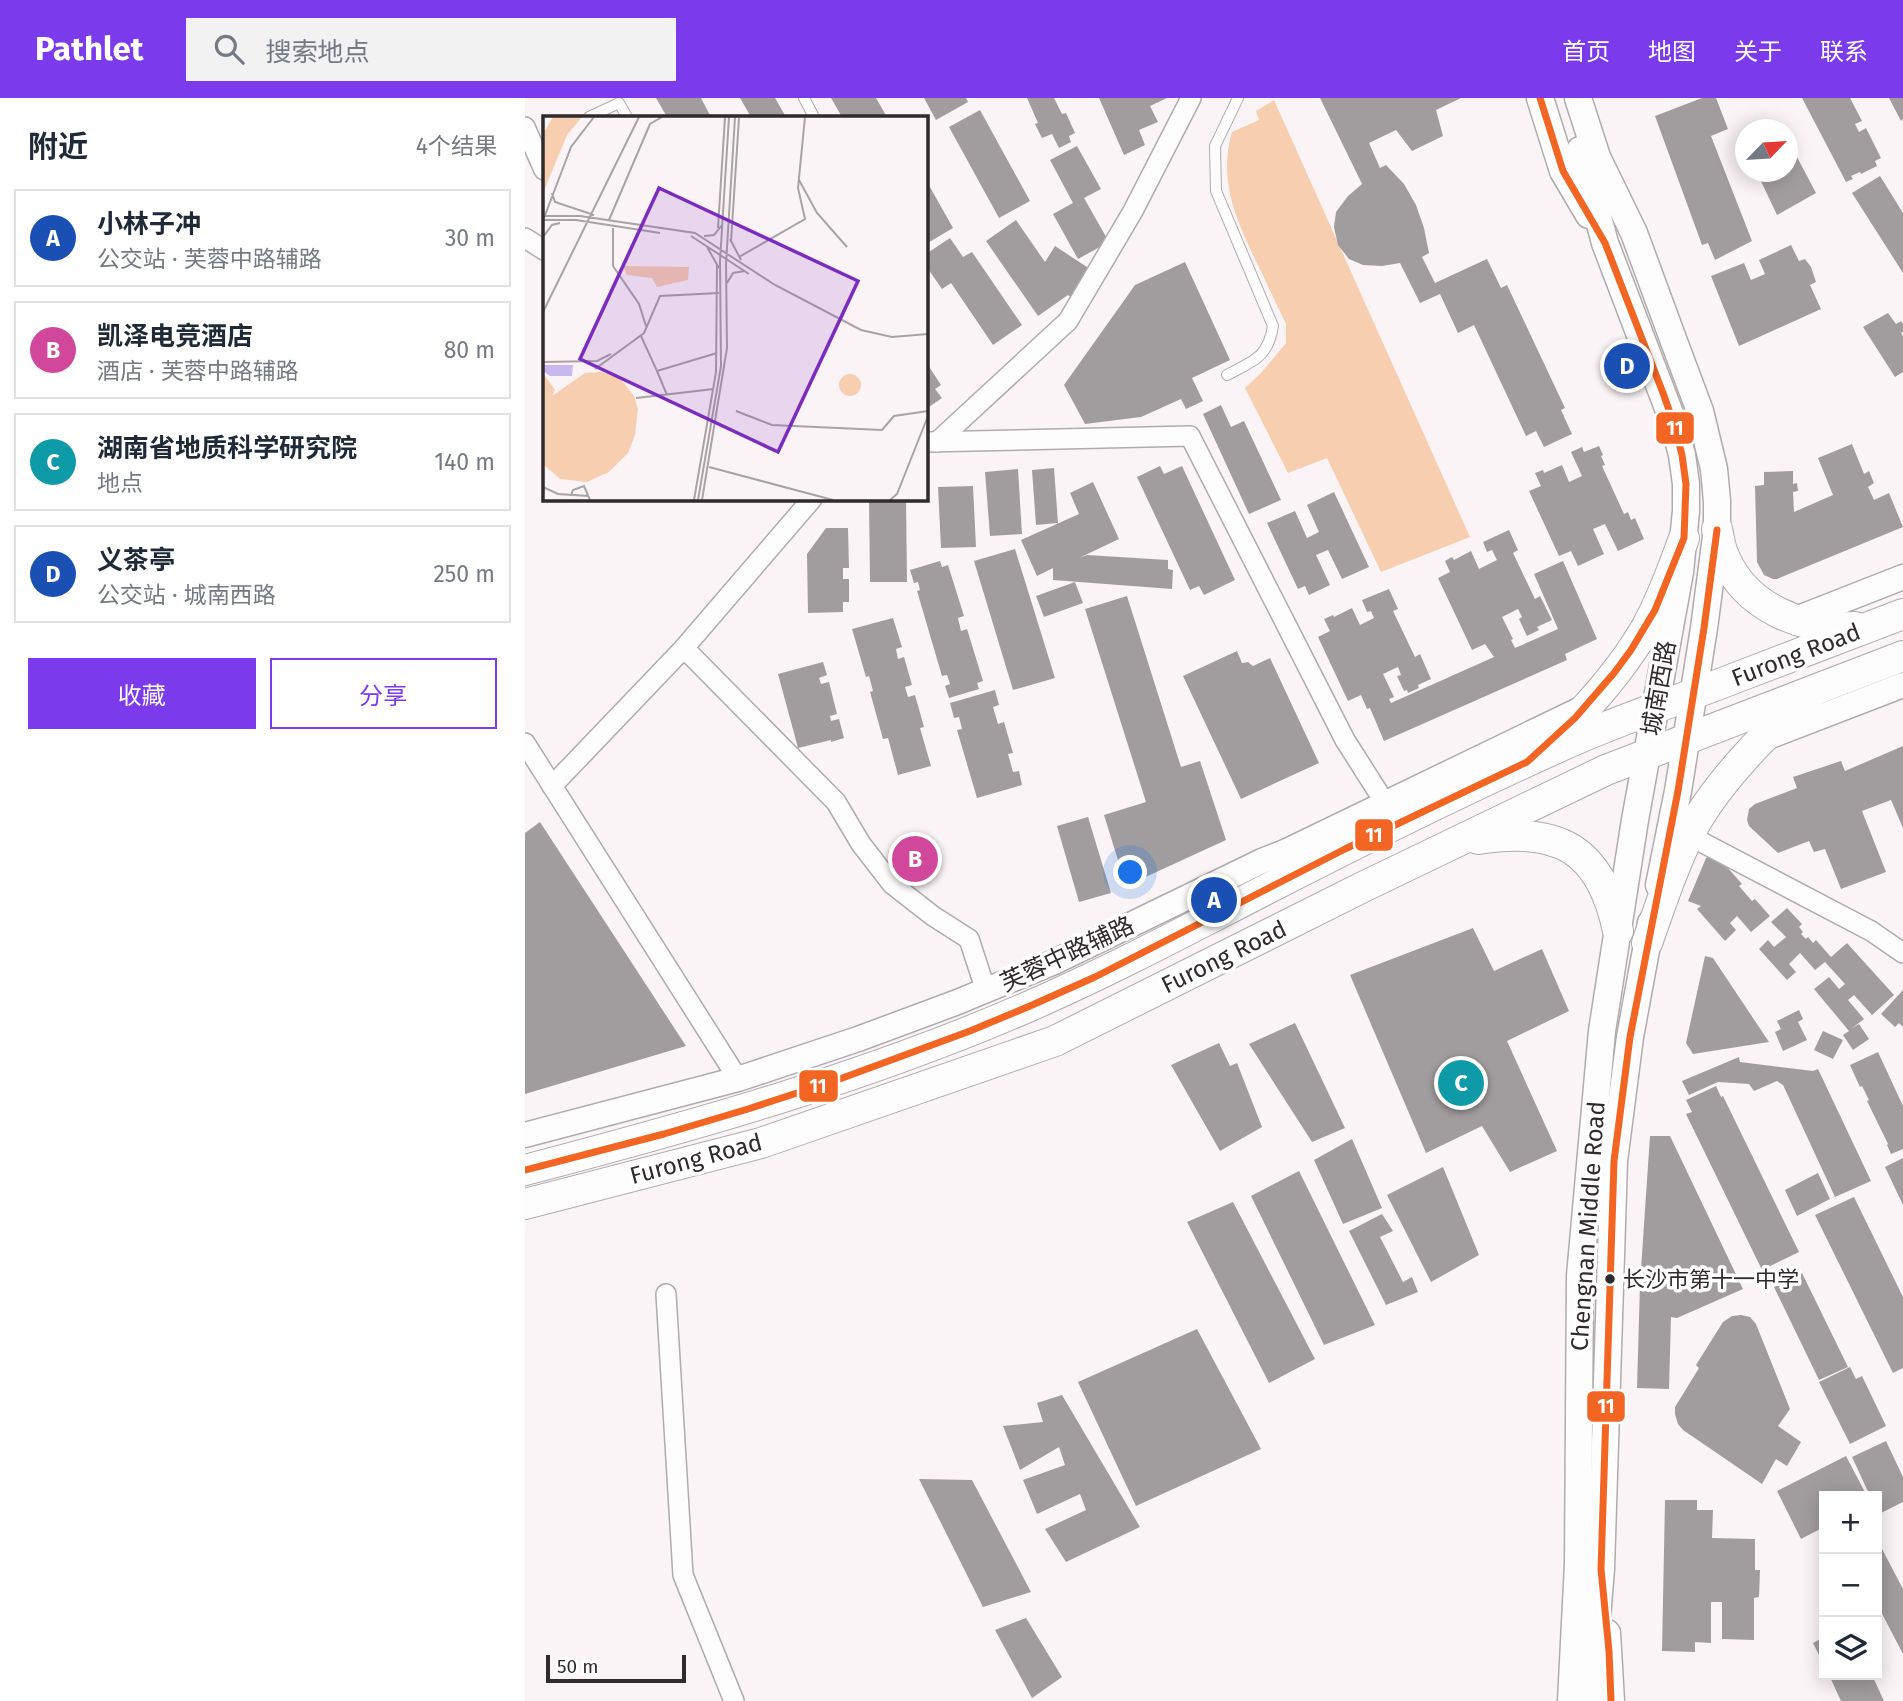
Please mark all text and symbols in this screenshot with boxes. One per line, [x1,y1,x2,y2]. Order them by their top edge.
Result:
search box [186,18,676,81]
text: Pathlet [35,29,144,69]
icon: search [210,30,248,68]
text: 搜索地点 [266,37,370,68]
text: 首页 [1562,38,1610,66]
text: 地图 [1648,38,1696,66]
text: 关于 [1734,38,1782,66]
text: 联系 [1820,38,1868,66]
inset map [543,116,927,500]
north arrow [1735,119,1798,182]
text: 附近 [28,129,88,165]
text: 4个结果 [416,132,497,160]
text: 小林子冲 [97,209,201,240]
text: A [46,224,60,252]
text: 30 m [445,224,495,252]
text: 公交站 · 芙蓉中路辅路 [97,245,322,273]
text: 凯泽电竞酒店 [97,321,253,352]
text: B [46,336,60,364]
text: 80 m [444,336,495,364]
pin: D [1604,340,1650,392]
text: 酒店 · 芙蓉中路辅路 [97,357,299,385]
line badge: 11 [1655,411,1695,445]
text: 11 [1666,417,1684,440]
text: 湖南省地质科学研究院 [97,433,357,464]
text: C [46,448,60,476]
text: 140 m [434,448,495,476]
text: 地点 [97,469,143,497]
text: 义茶亭 [97,545,175,576]
text: D [46,560,60,588]
text: 250 m [433,560,495,588]
text: 公交站 · 城南西路 [97,581,276,609]
street label: Furong Road [1728,618,1864,692]
street label: 城南西路 [1637,638,1681,738]
button: 收藏 [28,658,256,729]
button: 分享 [270,658,497,729]
line badge: 11 [1354,818,1394,852]
text: 11 [1365,824,1383,847]
pin: B [892,833,938,885]
your location [1113,855,1147,889]
pin: A [1191,874,1237,926]
street label: 芙蓉中路辅路 [996,911,1138,997]
street label: Furong Road [1157,915,1291,999]
pin: C [1438,1057,1484,1109]
line badge: 11 [798,1069,839,1103]
text: 11 [809,1075,827,1098]
street label: Chengnan Middle Road [1565,1100,1611,1352]
street label: Furong Road [627,1128,765,1190]
place label: 长沙市第十一中学 [1623,1266,1799,1293]
marker: 长沙市第十一中学 [1603,1272,1617,1286]
line badge: 11 [1586,1390,1626,1423]
text: 11 [1597,1395,1615,1418]
map controls [1819,1491,1882,1680]
button: + [1819,1491,1882,1554]
button: − [1819,1554,1882,1617]
button: layers [1819,1617,1882,1680]
scale bar [546,1652,686,1684]
text: 50 m [557,1655,598,1678]

